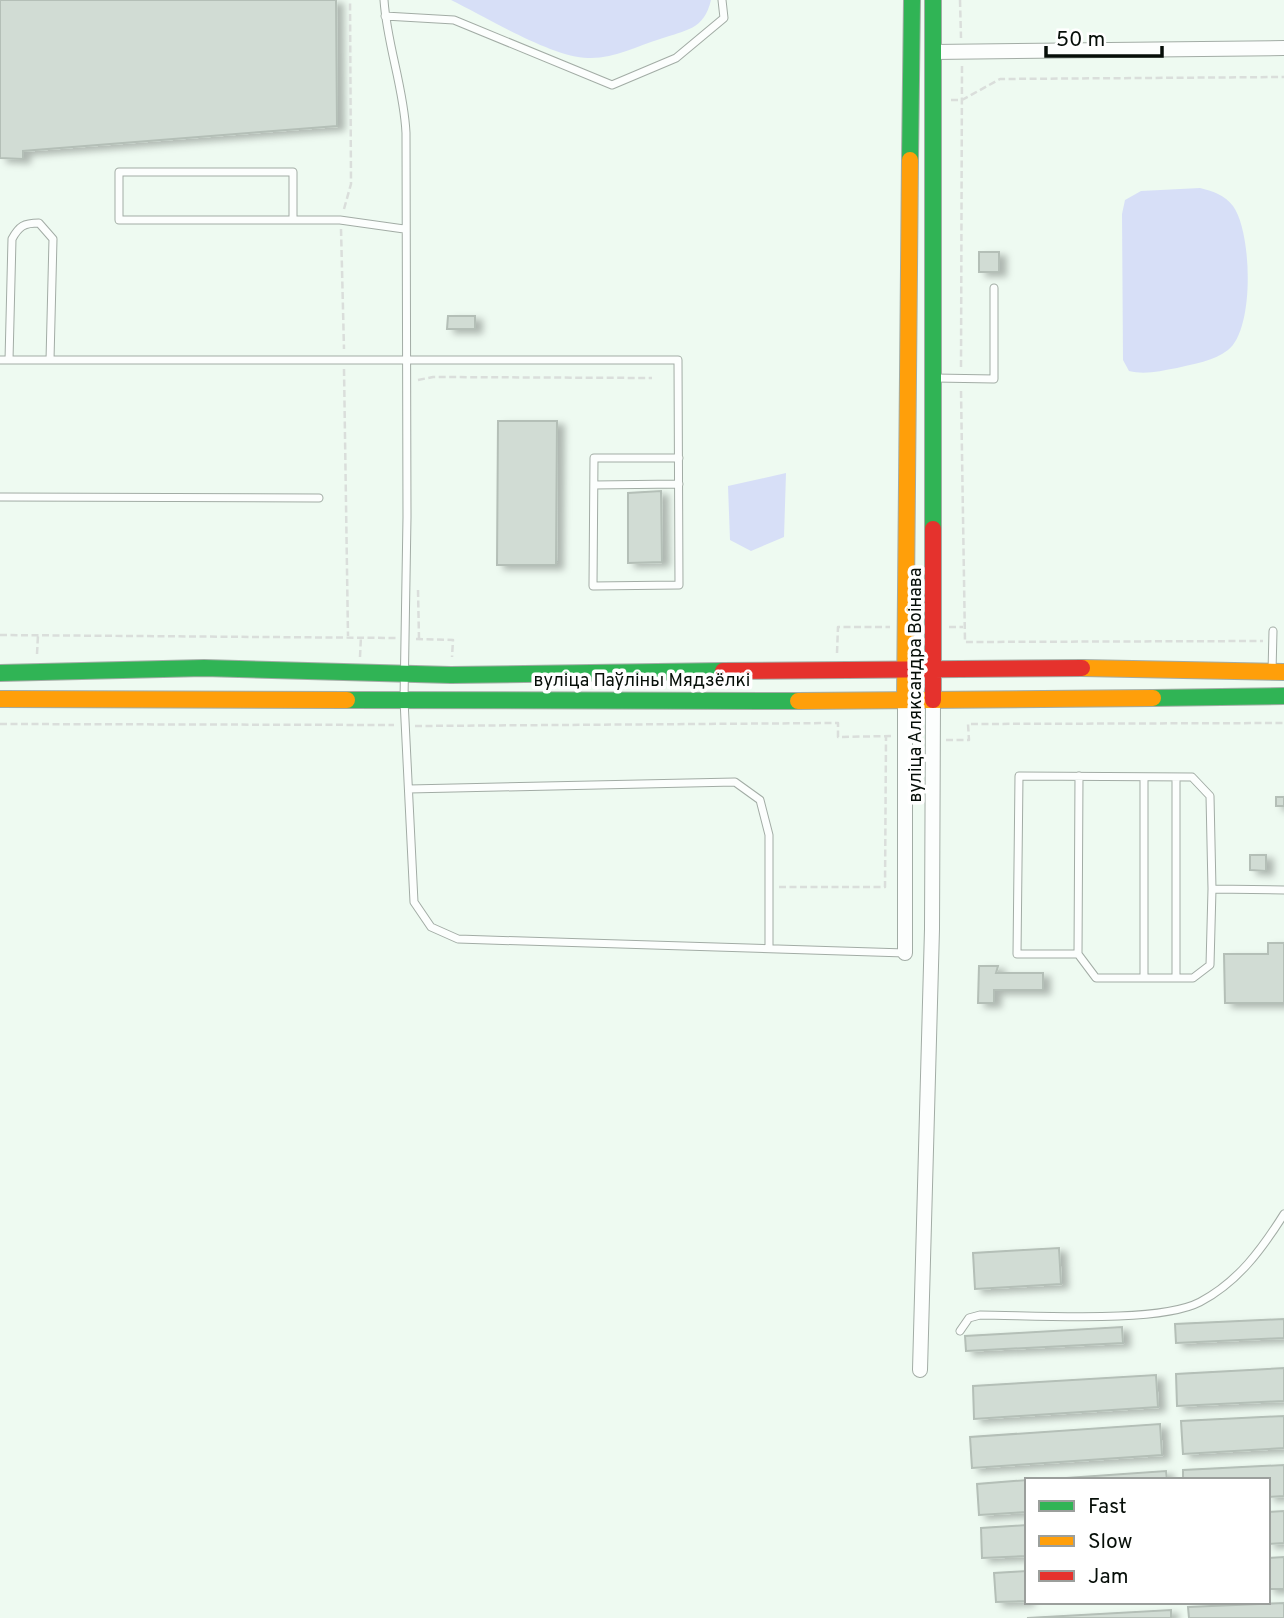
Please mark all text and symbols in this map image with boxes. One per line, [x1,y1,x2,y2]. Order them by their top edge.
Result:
scale bar [1046,14,1162,58]
text: 50 m [1056,27,1105,54]
street label: вуліца Аляксандра Воінава [905,568,928,802]
street label: вуліца Паўліны Мядзёлкі [534,670,750,693]
legend [1025,1478,1270,1604]
text: Fast [1088,1494,1127,1521]
text: Slow [1088,1529,1133,1556]
text: Jam [1088,1564,1129,1591]

